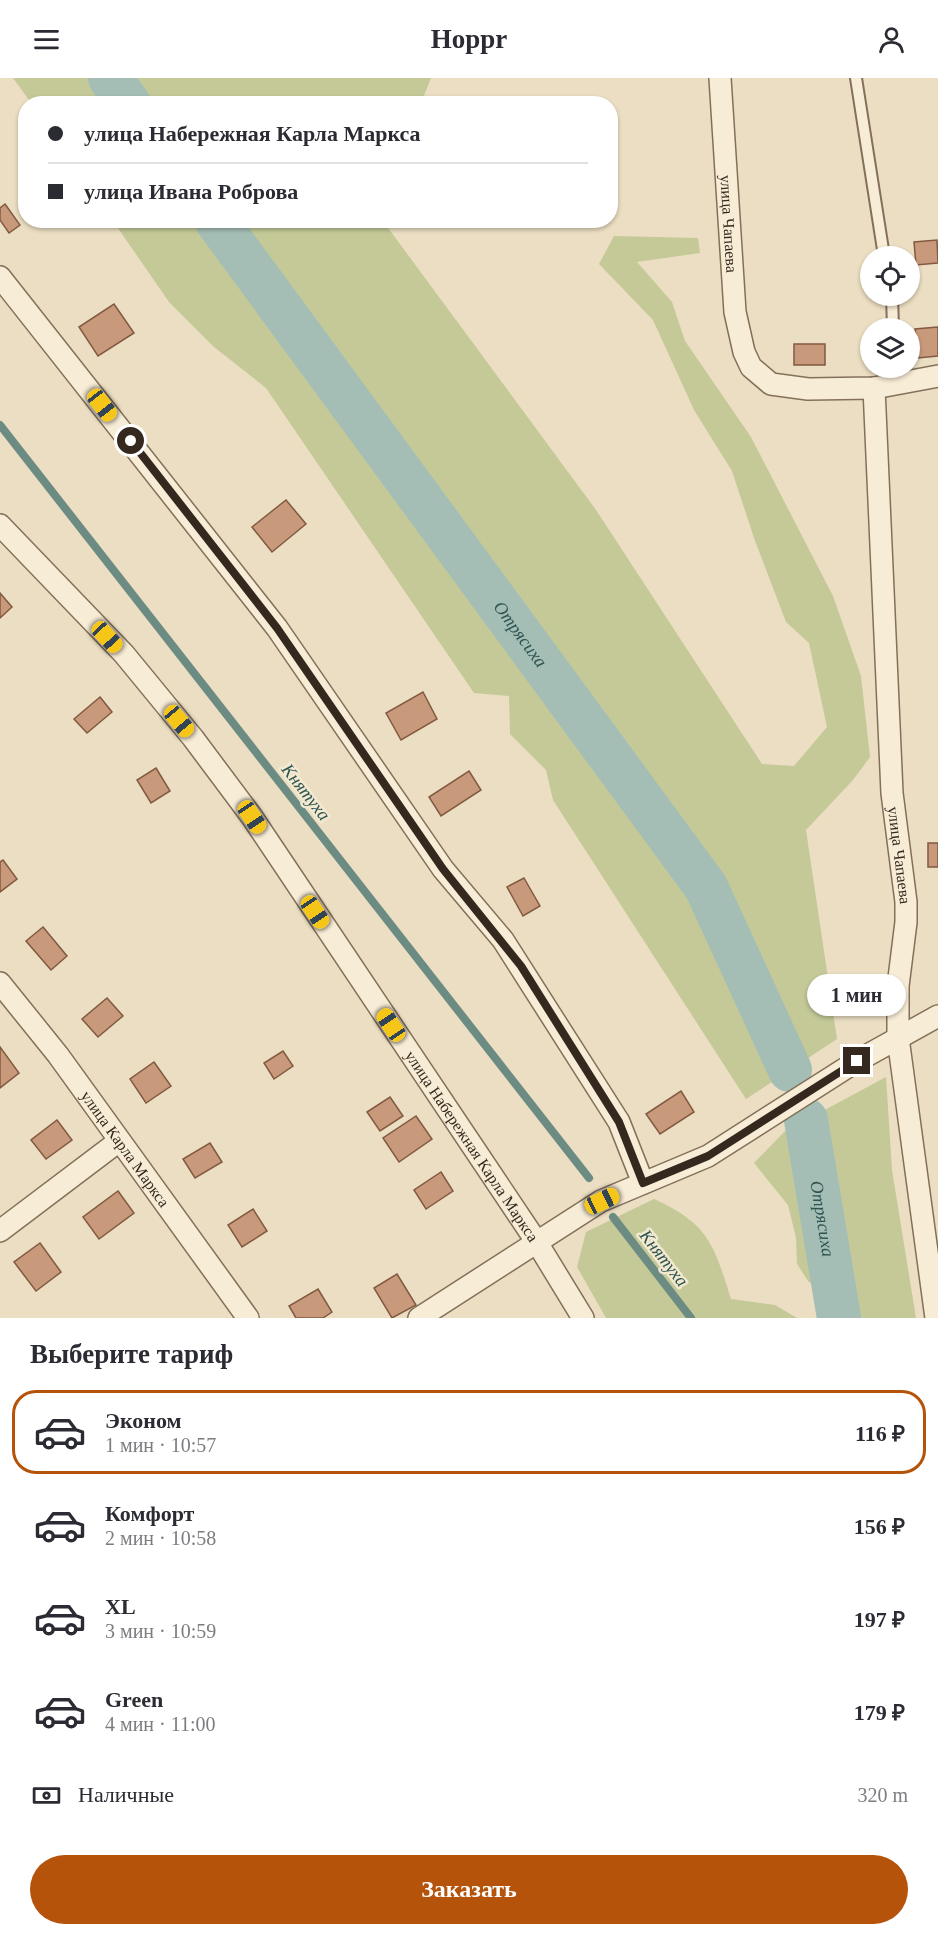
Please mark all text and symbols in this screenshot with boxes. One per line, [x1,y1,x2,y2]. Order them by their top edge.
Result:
icon: menu [30,23,63,56]
icon: person [875,23,908,56]
text: Hoppr [431,24,507,54]
text: улица Набережная Карла Маркса [84,121,421,146]
street label: улица Чапаева [717,174,741,273]
text: улица Ивана Роброва [84,179,298,204]
map controls [860,246,920,378]
button: locate [860,246,920,306]
button: layers [860,318,920,378]
car [84,385,120,425]
route start [117,427,144,454]
water label: Отрясиха [489,597,551,671]
car [88,618,126,656]
car [161,701,197,741]
water label: Княтуха [277,759,334,824]
car [234,797,270,837]
street label: улица Чапаева [884,805,915,905]
car [297,892,333,932]
callout: 1 мин [808,974,906,1016]
text: 1 мин [831,984,882,1006]
car [373,1005,409,1045]
street label: улица Набережная Карла Маркса [401,1047,542,1244]
route end [843,1047,870,1074]
street label: улица Карла Маркса [77,1087,173,1210]
water label: Отрясиха [806,1179,839,1258]
car [582,1185,622,1217]
water label: Княтуха [635,1225,692,1290]
text: Выберите тариф [30,1339,233,1369]
icon: car [33,1405,87,1459]
text: Эконом [105,1408,182,1433]
text: 116 ₽ [855,1421,905,1446]
text: 1 мин · 10:57 [105,1434,216,1456]
icon: car [33,1498,87,1552]
text: Комфорт [105,1501,194,1526]
text: 156 ₽ [854,1514,905,1539]
text: 2 мин · 10:58 [105,1527,216,1549]
icon: car [33,1591,87,1645]
text: XL [105,1594,136,1619]
text: 197 ₽ [854,1607,905,1632]
text: 3 мин · 10:59 [105,1620,216,1642]
icon: car [33,1684,87,1738]
text: Green [105,1687,163,1712]
text: 179 ₽ [854,1700,905,1725]
text: 4 мин · 11:00 [105,1713,216,1735]
icon: cash [30,1779,63,1812]
text: Наличные [78,1782,174,1807]
text: 320 m [857,1784,908,1806]
button: Заказать [30,1855,908,1924]

